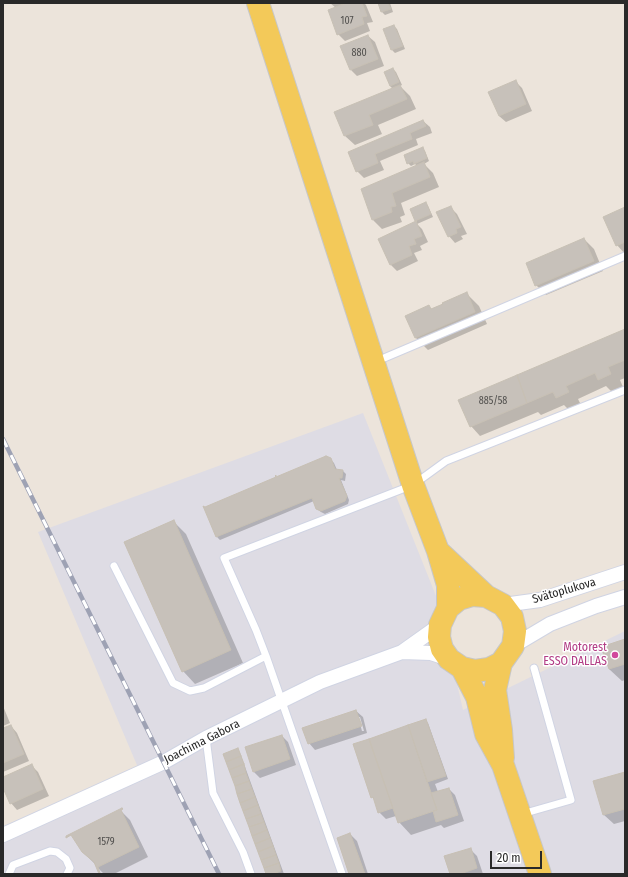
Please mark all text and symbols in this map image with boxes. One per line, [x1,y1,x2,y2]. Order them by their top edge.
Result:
house number: 107 [341,15,353,27]
house number: 880 [351,47,367,59]
house number: 885/58 [479,395,507,407]
street label: Svätoplukova [531,575,597,607]
place label: Motorest ESSO DALLAS [543,641,607,669]
marker: Motorest ESSO DALLAS [610,650,620,660]
street label: Joachima Gabora [162,717,242,767]
house number: 1579 [97,836,115,848]
scale bar [492,843,544,869]
text: 20 m [497,851,521,865]

